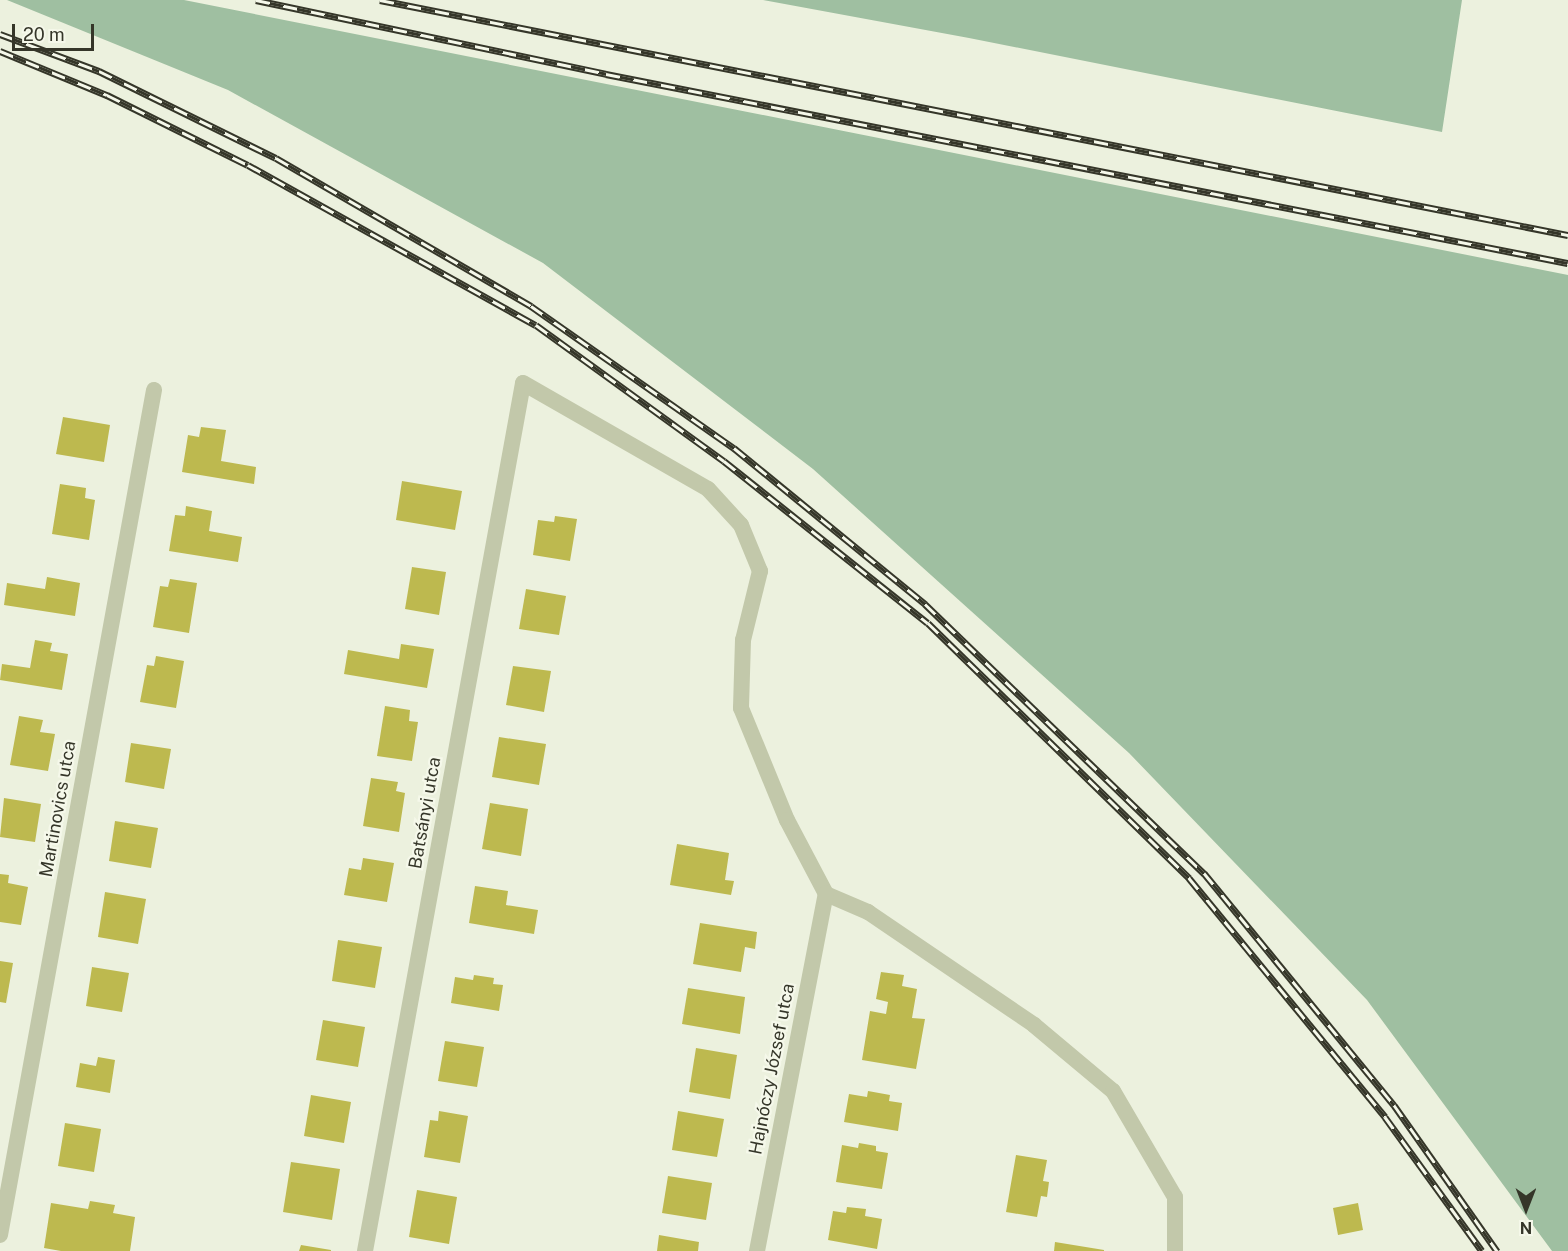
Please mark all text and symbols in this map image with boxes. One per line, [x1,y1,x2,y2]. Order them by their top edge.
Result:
scale bar [15,12,98,50]
text: 20 m [23,24,65,45]
street label: Martinovics utca [35,739,81,879]
street label: Batsányi utca [405,755,445,871]
street label: Hajnóczy József utca [745,981,799,1157]
north arrow [1496,1179,1556,1239]
text: N [1520,1218,1532,1237]

